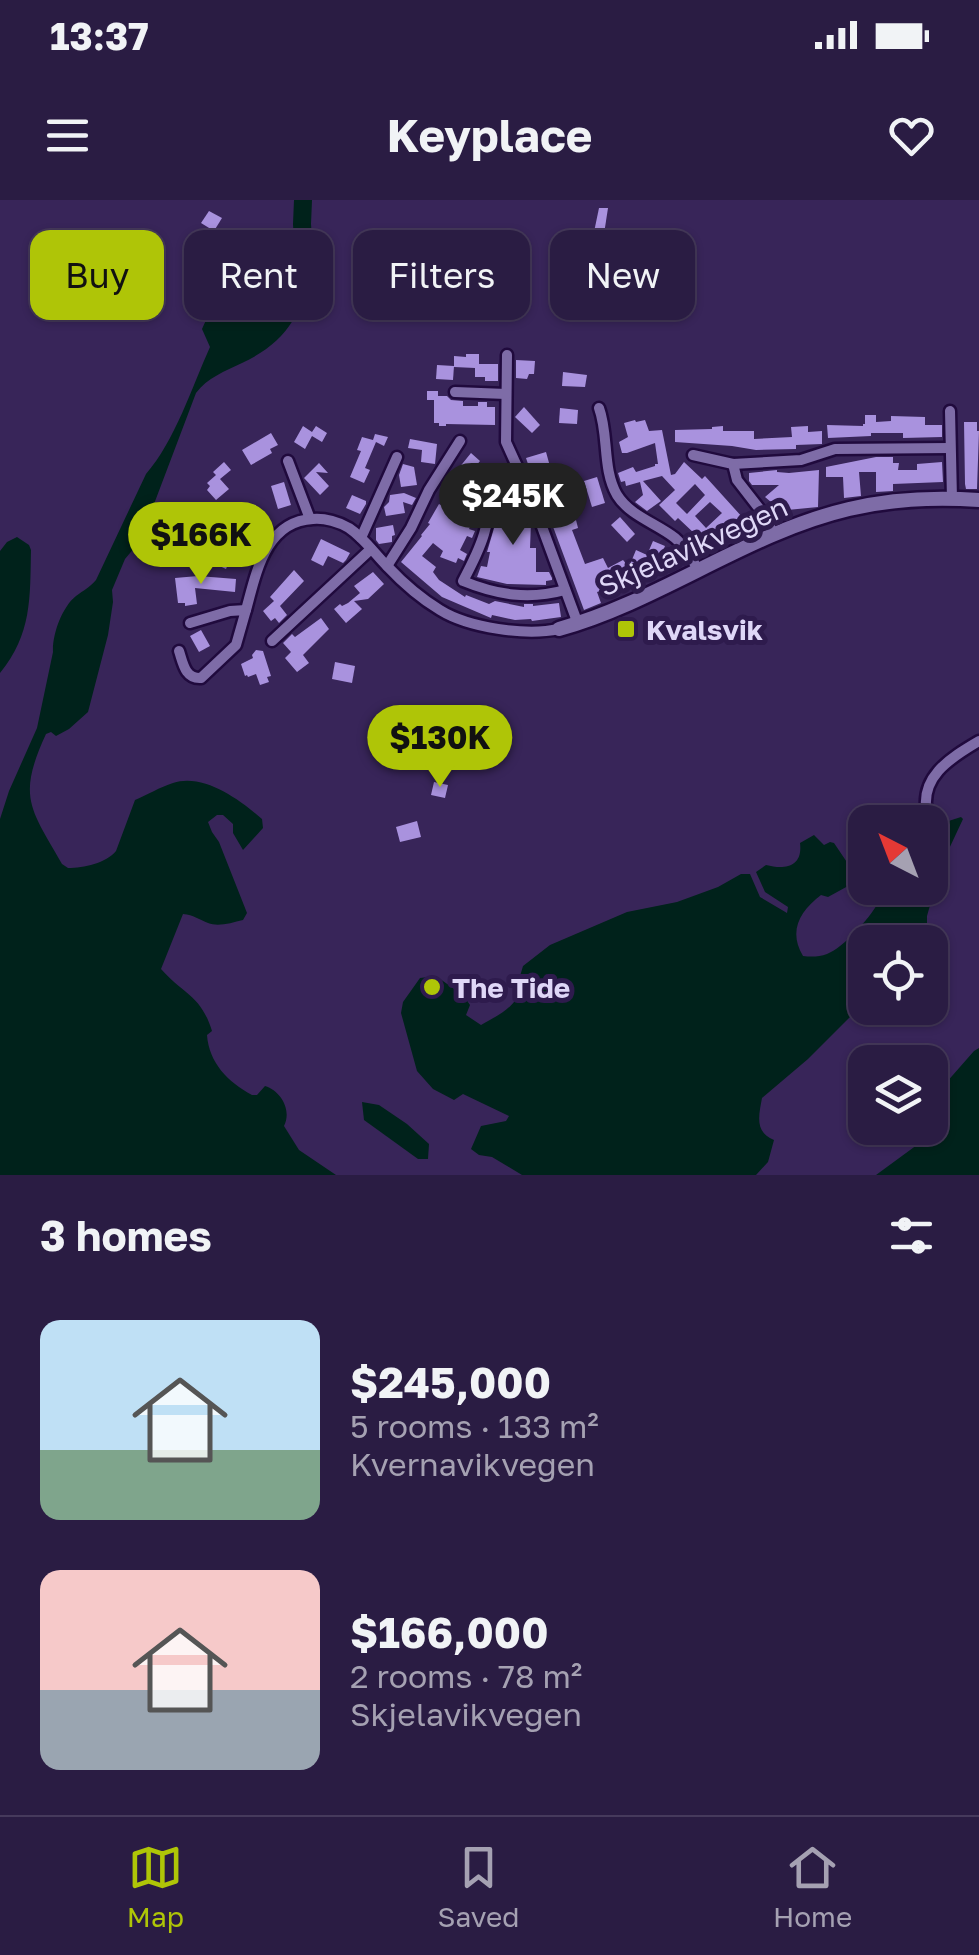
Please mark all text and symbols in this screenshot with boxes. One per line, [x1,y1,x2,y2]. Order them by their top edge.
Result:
text: 13:37 [50,13,149,58]
icon: menu [40,108,95,163]
text: Keyplace [387,108,592,162]
icon: heart [884,108,939,163]
chip: Buy [30,230,164,320]
chip: Rent [184,230,333,320]
chip: Filters [353,230,530,320]
chip: New [550,230,695,320]
pin: $245K [443,463,583,548]
text: $245K [461,476,565,514]
street label: Skjelavikvegen [594,490,792,602]
pin: $166K [131,502,271,587]
text: $166K [150,515,252,553]
place label: Kvalsvik [646,613,763,646]
marker: Kvalsvik [615,618,637,640]
pin: $130K [370,705,510,790]
text: $130K [389,718,491,756]
north arrow [848,805,948,905]
map controls [848,805,948,1145]
button: locate [848,925,948,1025]
place label: The Tide [452,971,570,1004]
marker: The Tide [421,976,443,998]
button: layers [848,1045,948,1145]
icon: filters [884,1208,939,1263]
text: 3 homes [40,1210,212,1260]
text: $245,000 [350,1357,551,1407]
icon: home [120,1360,240,1480]
text: 5 rooms · 133 m² [350,1407,599,1445]
text: Kvernavikvegen [350,1445,595,1483]
text: $166,000 [350,1607,548,1657]
icon: home [120,1610,240,1730]
text: 2 rooms · 78 m² [350,1657,582,1695]
text: Skjelavikvegen [350,1695,582,1733]
tab: Map [127,1840,184,1933]
tab: Saved [438,1840,519,1933]
tab: Home [773,1840,852,1933]

